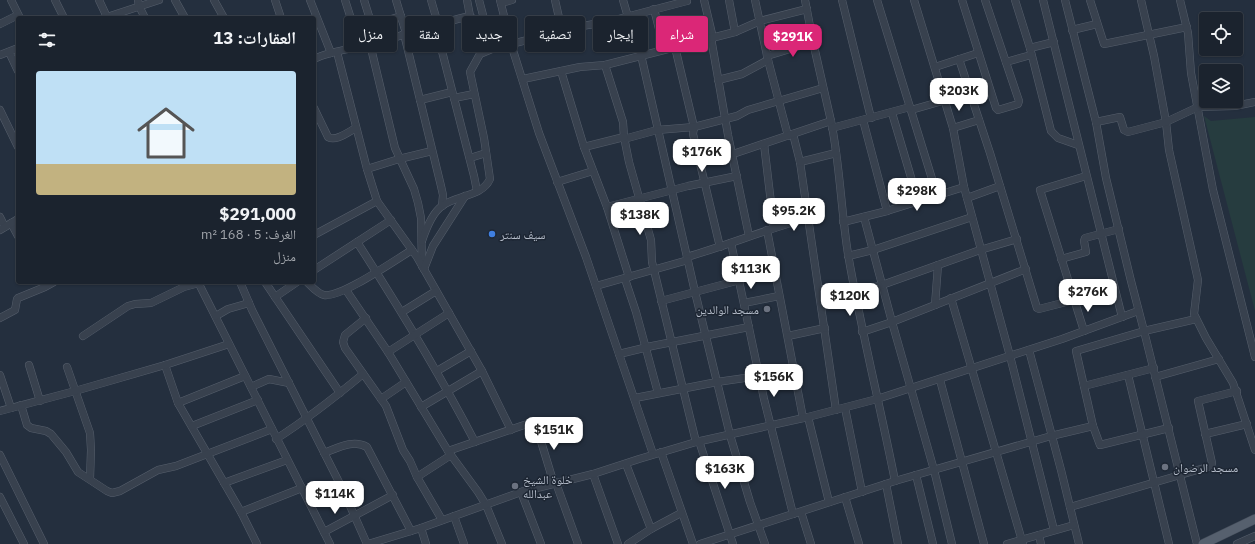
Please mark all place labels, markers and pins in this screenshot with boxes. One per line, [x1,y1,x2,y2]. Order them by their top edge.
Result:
pin: $291K [765,24,821,58]
pin: $203K [931,78,987,112]
pin: $176K [674,139,730,173]
pin: $298K [889,178,945,212]
pin: $95.2K [761,198,827,232]
pin: $138K [612,202,668,236]
place label: سيف سنتر [499,227,546,242]
marker: سيف سنتر [487,229,497,239]
pin: $113K [723,256,779,290]
pin: $276K [1060,279,1116,313]
pin: $120K [822,283,878,317]
place label: مسجد الوالدين [696,302,759,317]
marker: مسجد الوالدين [762,304,772,314]
pin: $156K [746,364,802,398]
pin: $151K [526,417,582,451]
pin: $163K [697,456,753,490]
place label: مسجد الرضوان [1173,460,1238,475]
marker: مسجد الرضوان [1160,462,1170,472]
place label: خلوة الشيخ عبدالله [523,472,573,501]
pin: $114K [307,481,363,515]
marker: خلوة الشيخ عبدالله [510,481,520,491]

